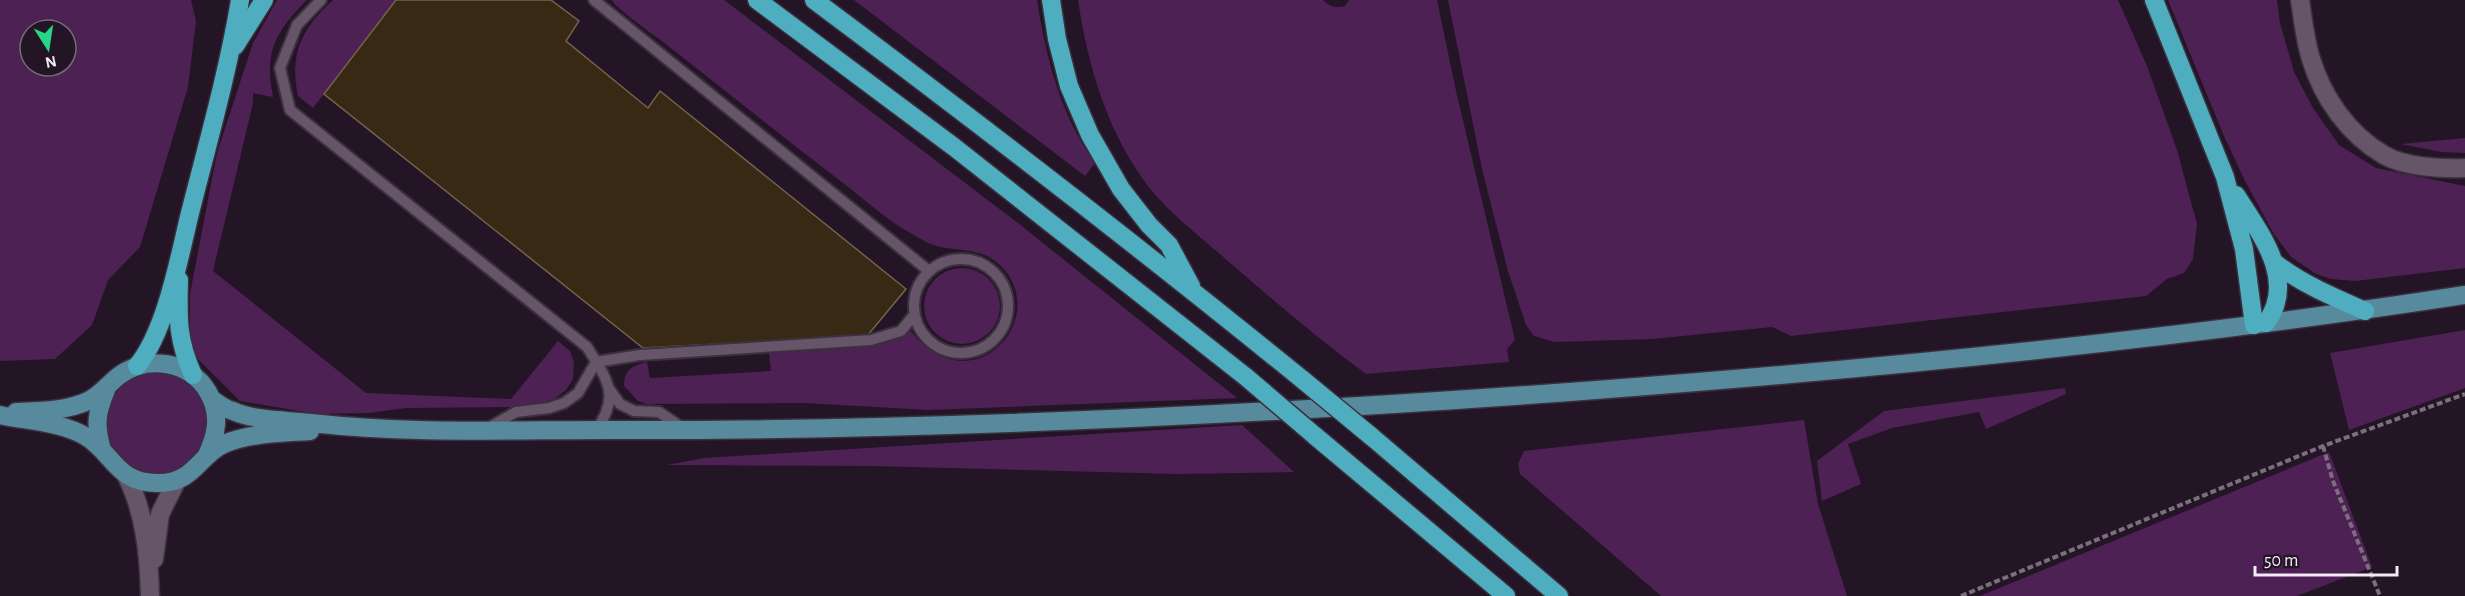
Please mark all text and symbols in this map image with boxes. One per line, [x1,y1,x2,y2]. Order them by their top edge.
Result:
north arrow [18,18,78,78]
text: N [44,53,58,71]
scale bar [2255,539,2398,577]
text: 50 m [2264,552,2298,570]

